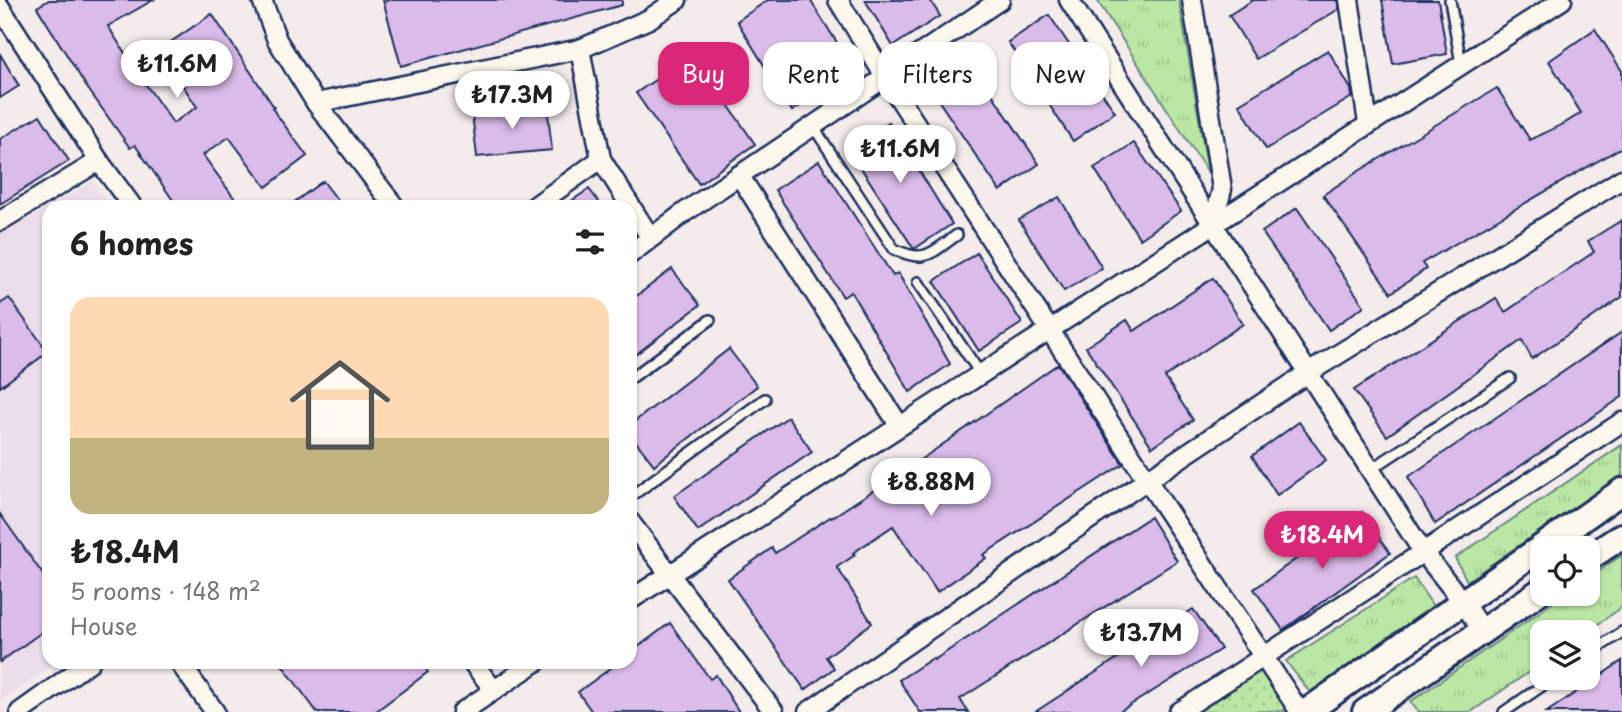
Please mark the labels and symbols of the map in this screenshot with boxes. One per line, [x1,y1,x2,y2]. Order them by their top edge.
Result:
pin: ₺11.6M [120,41,234,100]
pin: ₺17.3M [455,72,569,131]
pin: ₺11.6M [843,125,957,185]
pin: ₺8.88M [874,458,988,518]
pin: ₺18.4M [1265,512,1379,571]
pin: ₺13.7M [1084,610,1198,669]

